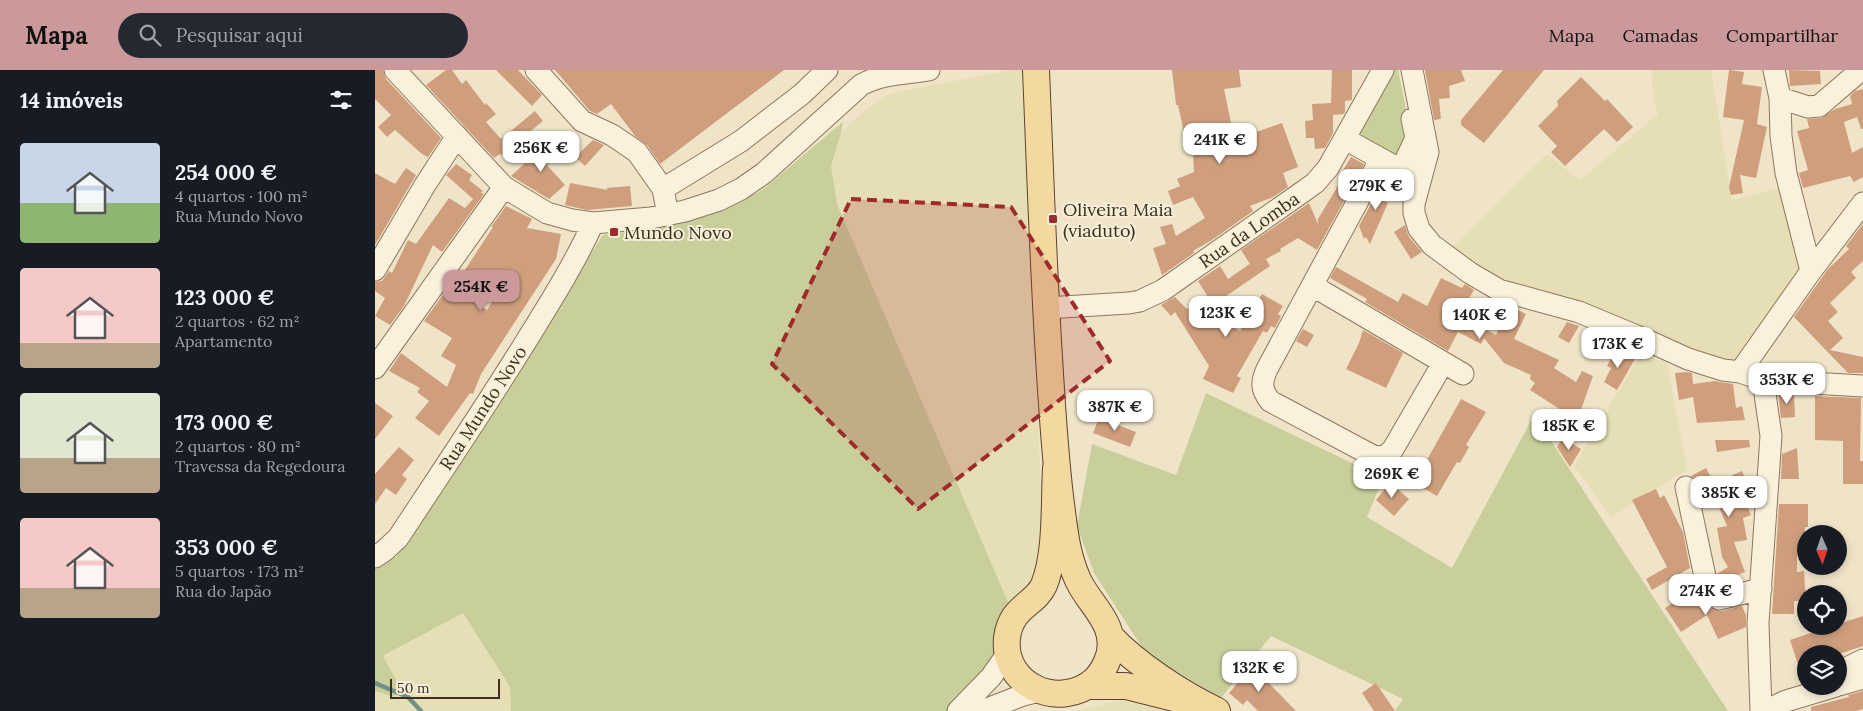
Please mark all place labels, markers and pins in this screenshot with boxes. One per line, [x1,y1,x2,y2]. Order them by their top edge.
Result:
pin: 241K € [1179,122,1261,165]
pin: 256K € [500,131,582,173]
pin: 279K € [1335,168,1417,211]
place label: Oliveira Maia (viaduto) [1063,198,1173,242]
marker: Oliveira Maia (viaduto) [1047,213,1059,225]
place label: Mundo Novo [624,221,732,244]
marker: Mundo Novo [608,226,620,238]
pin: 254K € [440,270,522,312]
pin: 123K € [1185,296,1267,338]
pin: 140K € [1439,298,1521,340]
pin: 173K € [1577,326,1659,369]
pin: 353K € [1746,362,1828,405]
pin: 387K € [1074,390,1156,432]
pin: 185K € [1528,408,1610,451]
pin: 269K € [1351,456,1433,499]
pin: 385K € [1688,476,1770,518]
pin: 274K € [1665,574,1747,616]
pin: 132K € [1218,650,1300,693]

